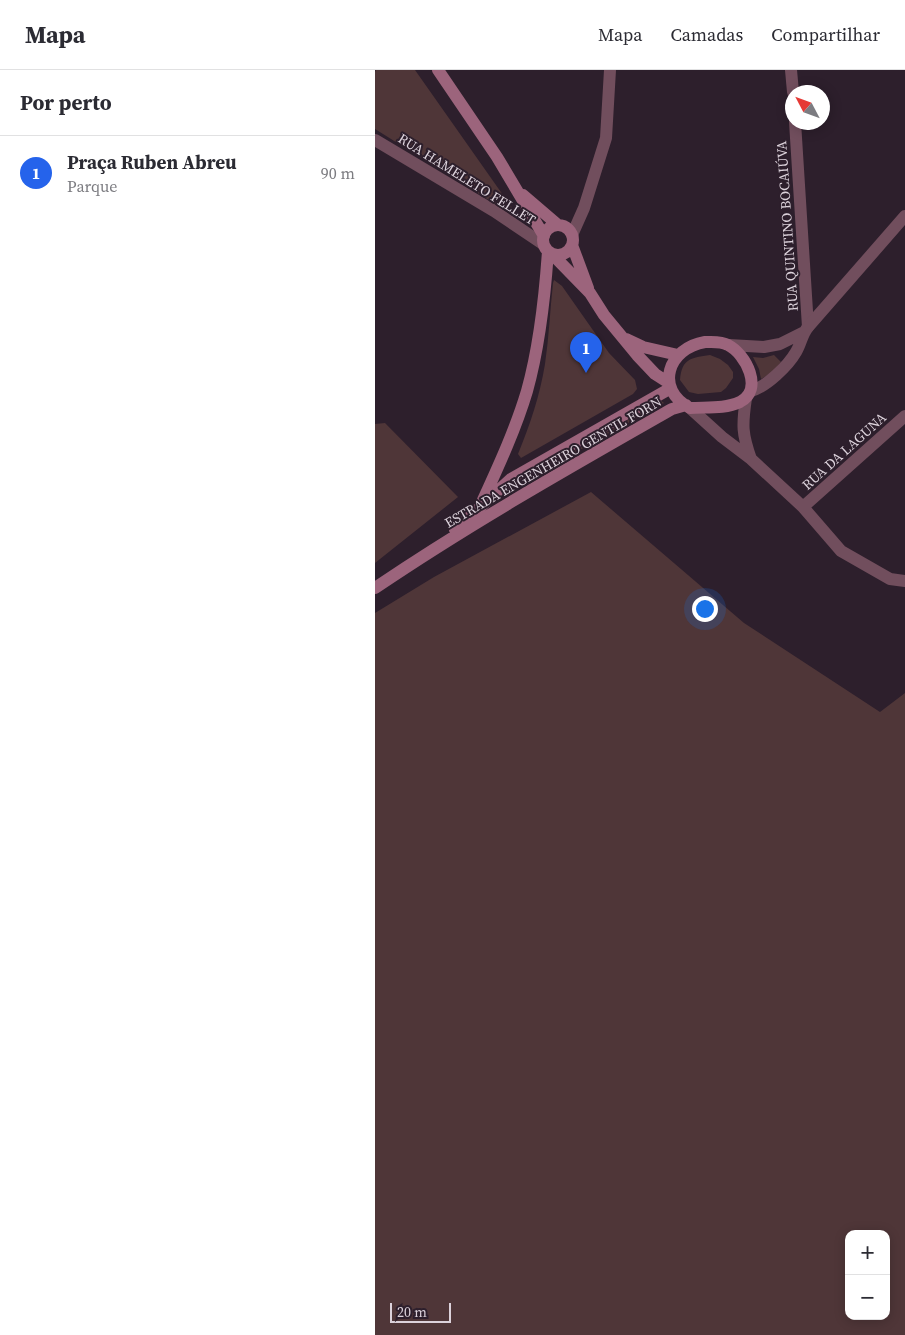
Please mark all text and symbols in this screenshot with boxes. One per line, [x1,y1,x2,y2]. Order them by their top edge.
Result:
text: Mapa [25,18,86,51]
text: Mapa [598,22,642,47]
text: Camadas [670,22,743,47]
text: Compartilhar [771,22,880,47]
north arrow [785,85,830,130]
text: Por perto [20,88,112,117]
street label: RUA HAMELETO FELLET [394,128,540,230]
street label: RUA QUINTINO BOCAIÚVA [771,139,803,312]
text: Praça Ruben Abreu [67,149,237,175]
text: 1 [32,162,40,184]
text: 90 m [321,162,355,184]
text: Parque [67,175,117,197]
pin: 1 [570,332,602,373]
street label: ESTRADA ENGENHEIRO GENTIL FORN [441,391,665,533]
street label: RUA DA LAGUNA [797,407,891,494]
your location [692,596,718,622]
map controls [845,1230,890,1320]
button: + [845,1230,890,1275]
button: − [845,1275,890,1320]
scale bar [390,1300,451,1323]
text: 20 m [397,1302,427,1322]

